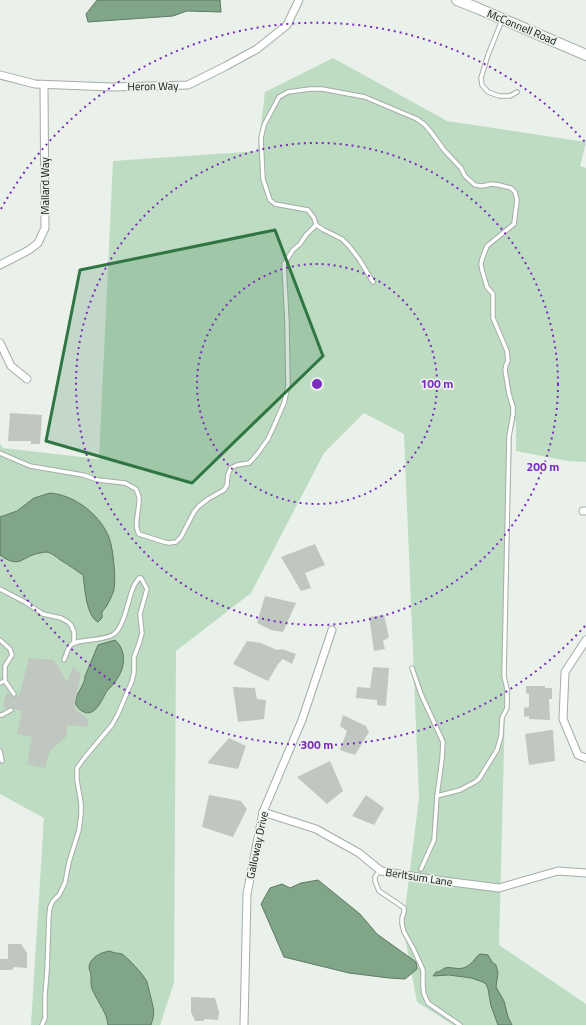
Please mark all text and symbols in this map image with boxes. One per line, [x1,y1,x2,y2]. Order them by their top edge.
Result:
street label: McConnell Road [485,5,560,49]
street label: Heron Way [127,78,179,94]
street label: Mallard Way [37,157,53,215]
text: 100 m [421,374,453,393]
centre of rings [310,377,324,391]
text: 200 m [527,457,559,476]
text: 300 m [301,735,333,754]
street label: Galloway Drive [242,809,272,880]
street label: Berltsum Lane [384,864,454,890]

